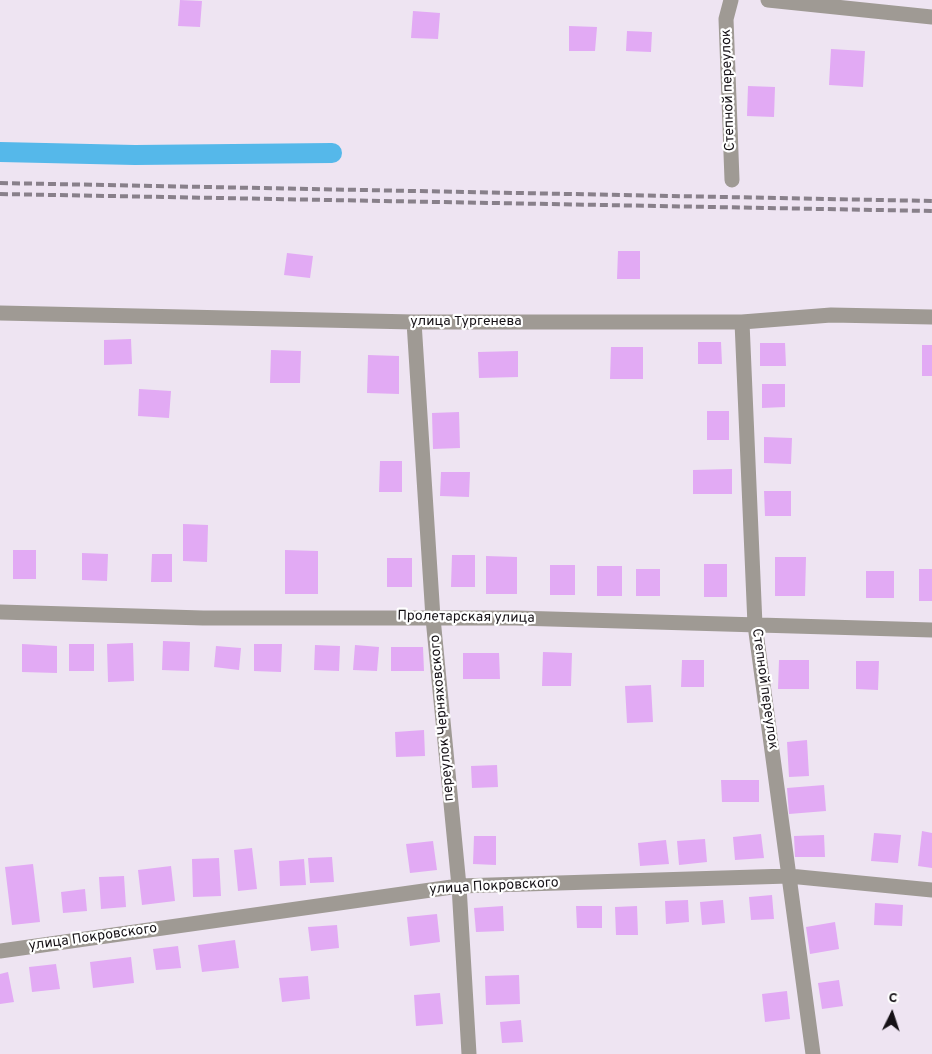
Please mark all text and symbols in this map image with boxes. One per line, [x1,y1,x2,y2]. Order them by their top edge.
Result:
street label: Степной переулок [718,29,740,151]
street label: улица Тургенева [410,314,522,330]
street label: Пролетарская улица [397,608,535,628]
street label: Степной переулок [747,627,781,751]
street label: переулок Черняховского [427,634,459,802]
street label: улица Покровского [429,875,559,899]
street label: улица Покровского [28,921,158,955]
north arrow [867,989,917,1039]
text: С [888,990,898,1007]

